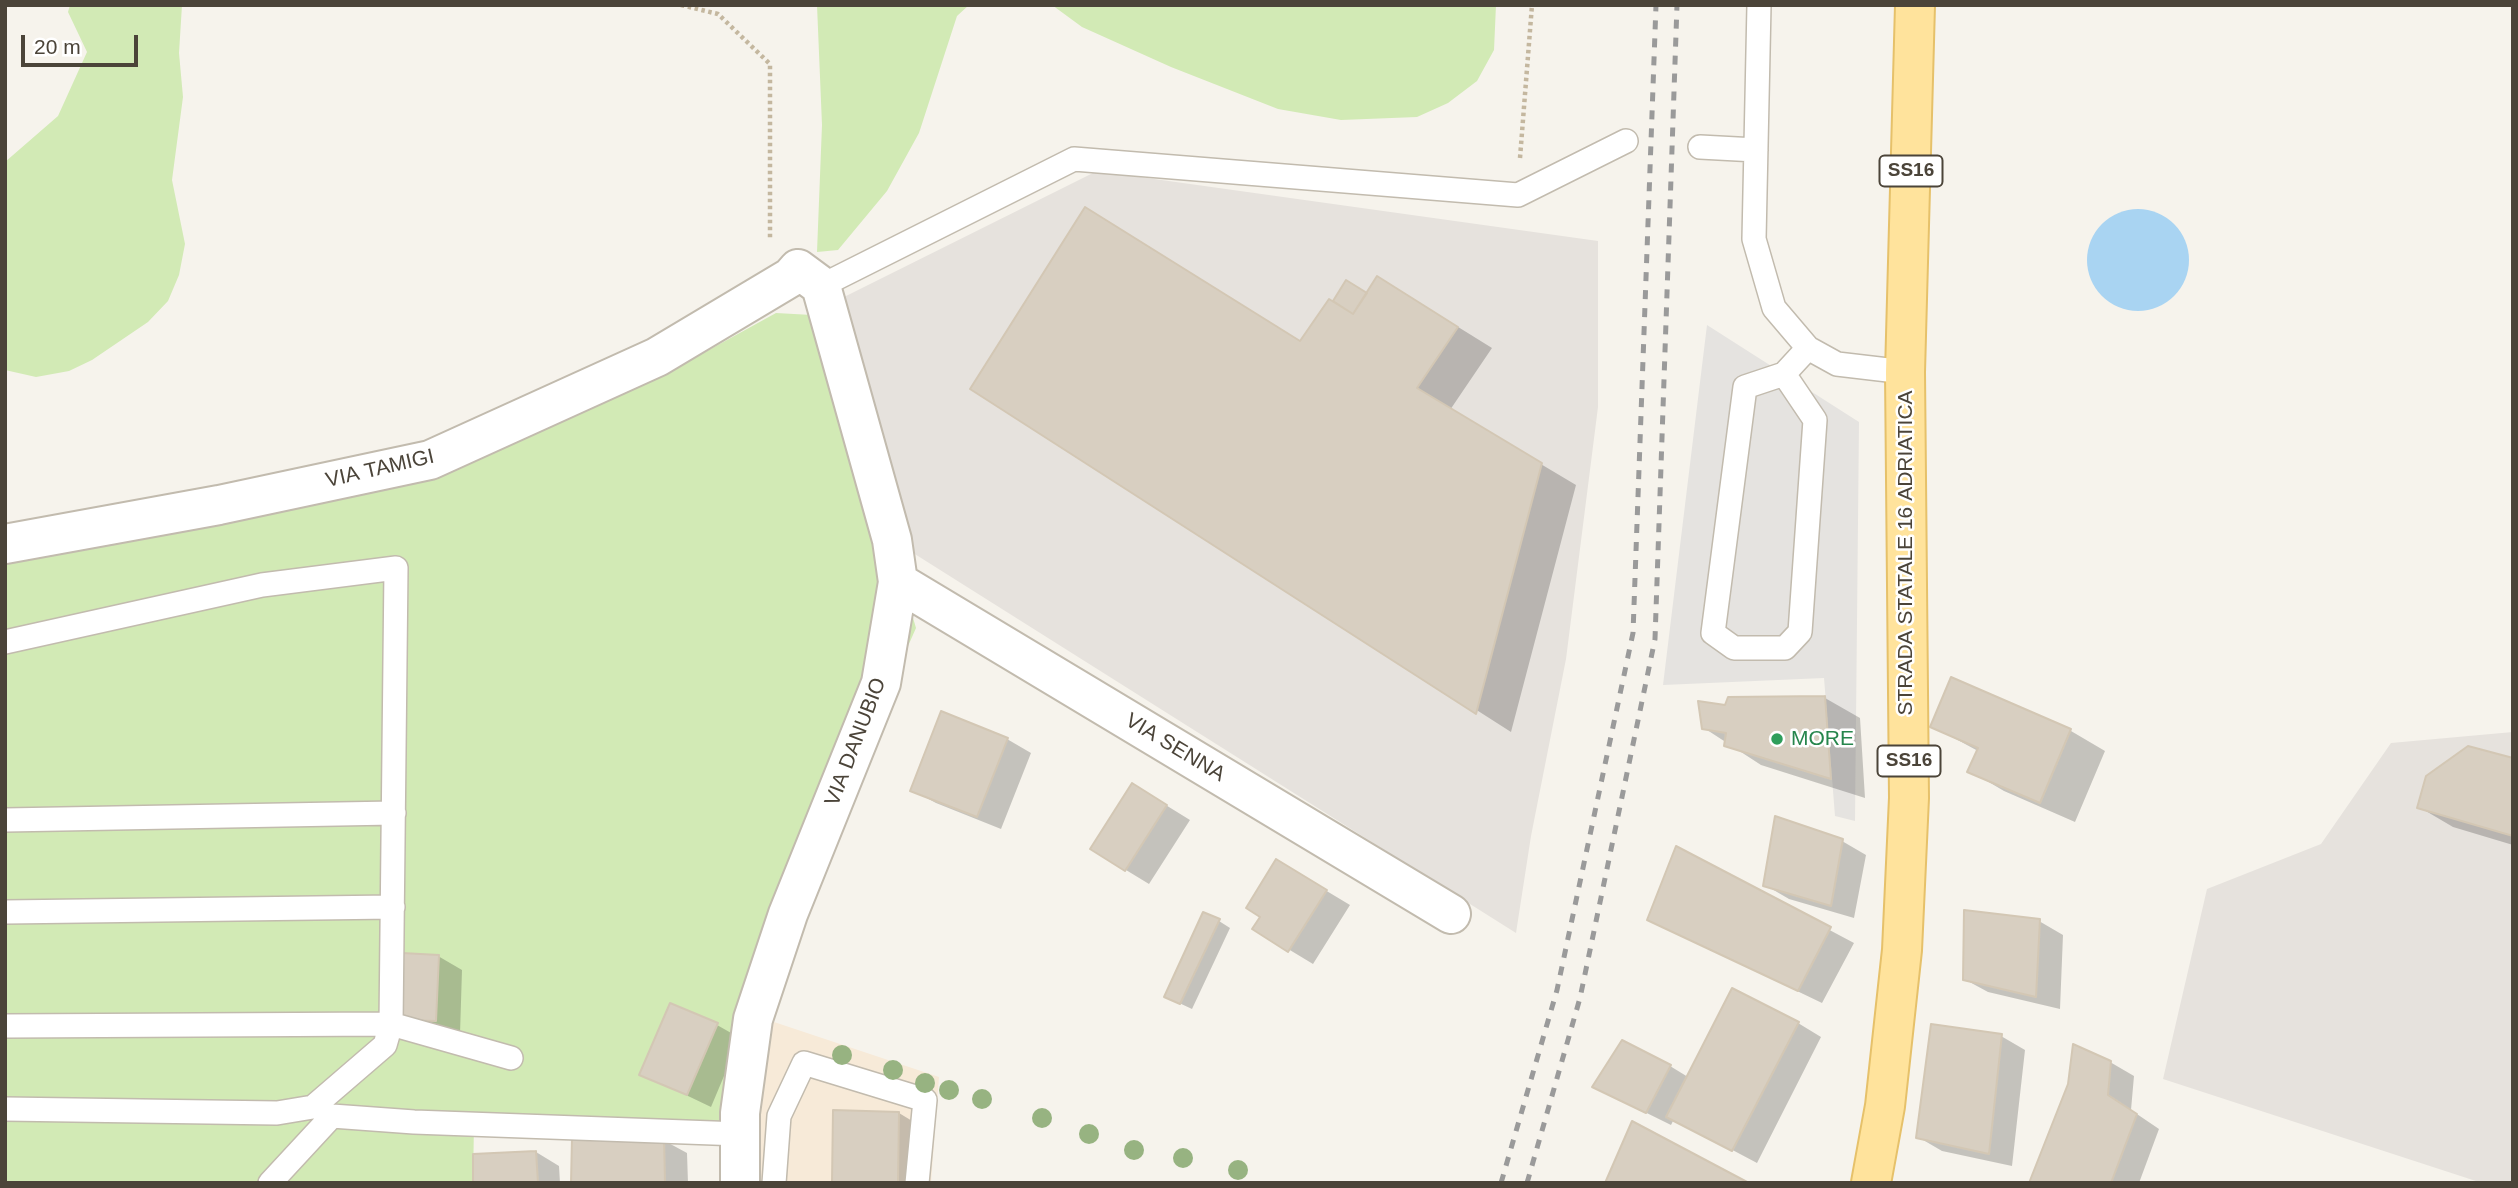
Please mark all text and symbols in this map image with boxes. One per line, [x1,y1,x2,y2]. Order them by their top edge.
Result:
scale bar [24,21,142,65]
text: 20 m [34,35,81,58]
road number: SS16 [1880,155,1942,186]
street label: STRADA STATALE 16 ADRIATICA [1893,390,1919,716]
street label: VIA TAMIGI [323,444,437,494]
street label: VIA DANUBIO [820,674,892,810]
street label: VIA SENNA [1120,708,1230,788]
place label: MORE [1791,726,1854,752]
marker: MORE [1769,731,1785,747]
road number: SS16 [1878,746,1940,776]

